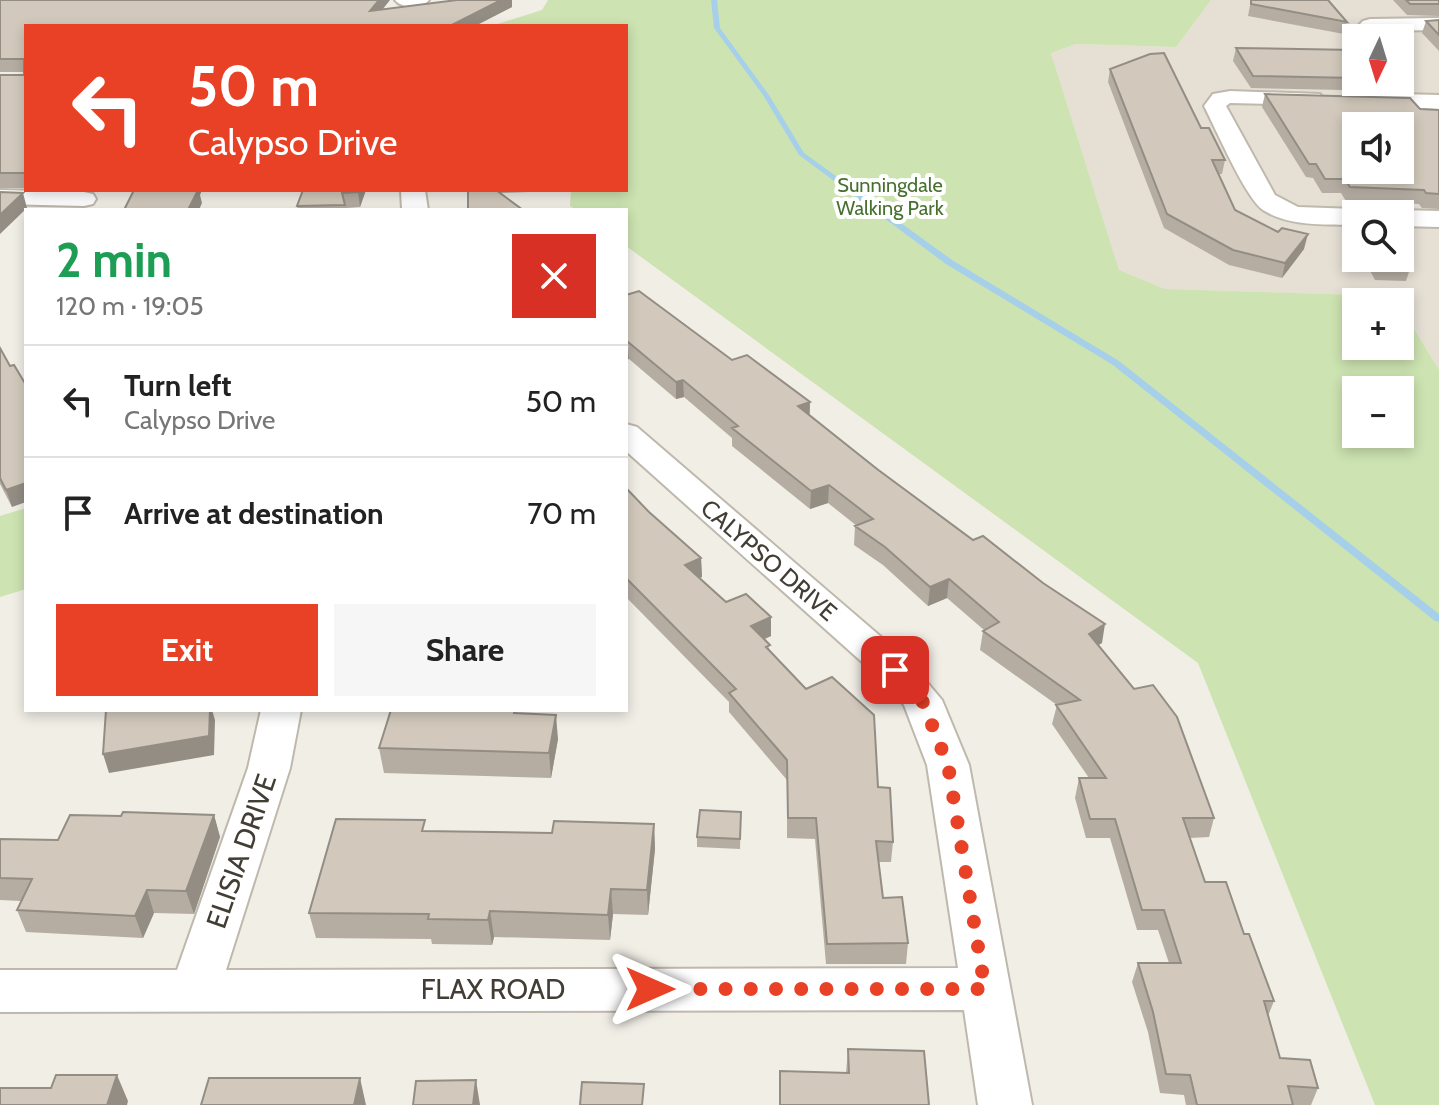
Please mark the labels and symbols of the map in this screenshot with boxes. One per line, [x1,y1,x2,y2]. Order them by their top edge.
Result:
north arrow [1342,24,1414,96]
park label: Sunningdale Walking Park [836,173,944,220]
street label: CALYPSO DRIVE [695,493,843,627]
pin [861,636,929,704]
street label: ELISIA DRIVE [199,769,283,933]
position arrow [608,947,692,1031]
street label: FLAX ROAD [421,972,565,1006]

